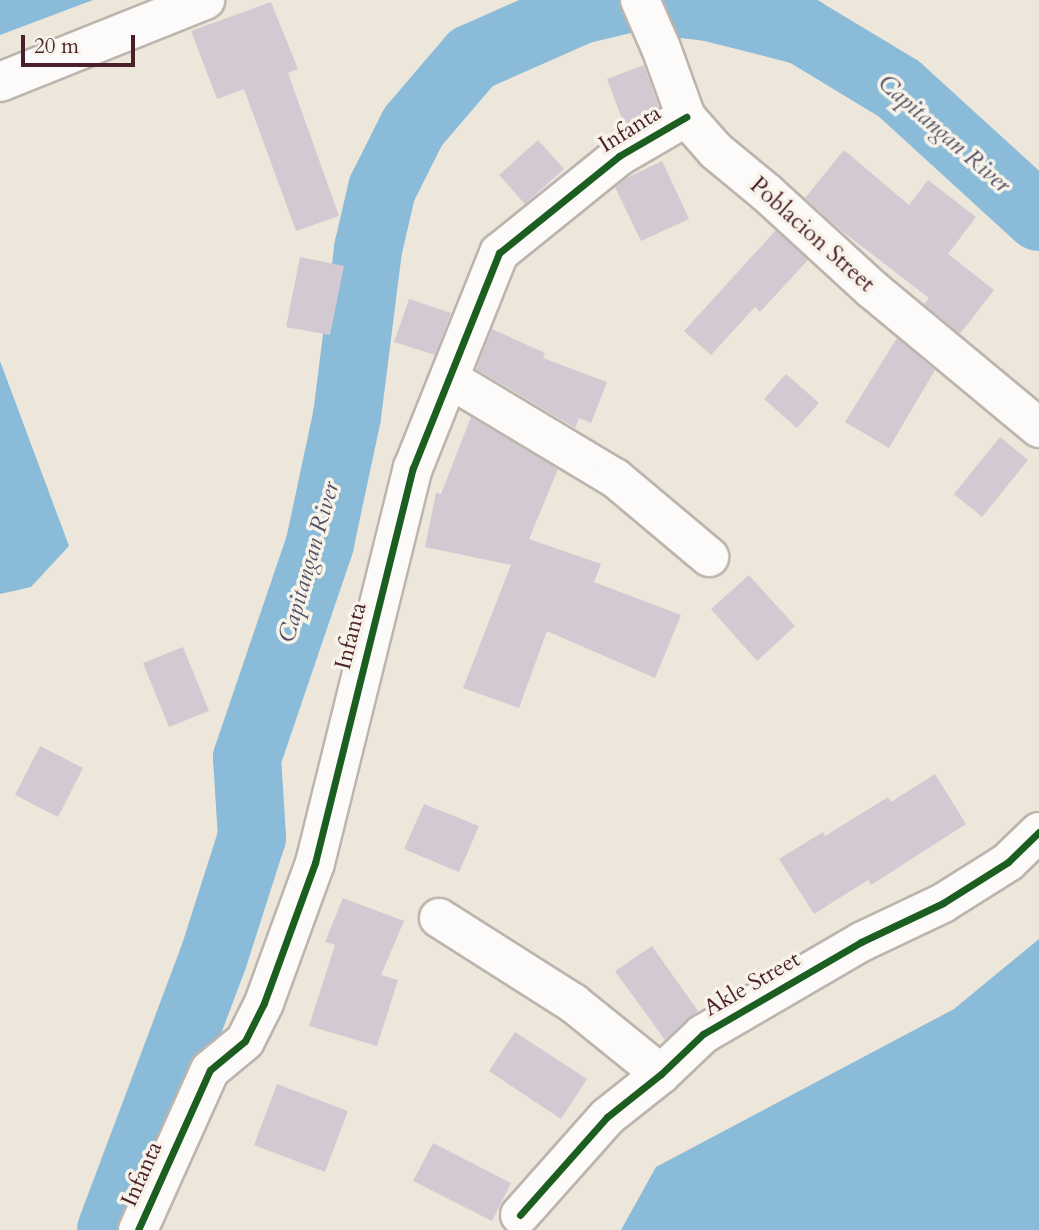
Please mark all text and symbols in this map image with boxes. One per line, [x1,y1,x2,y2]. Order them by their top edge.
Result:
scale bar [24,21,138,65]
text: 20 m [34,32,79,61]
water label: Capitangan River [872,69,1016,199]
street label: Infanta [594,99,666,159]
street label: Poblacion Street [744,172,880,298]
water label: Capitangan River [272,478,346,646]
street label: Infanta [329,600,373,672]
street label: Akle Street [699,945,805,1023]
street label: Infanta [116,1137,168,1211]

